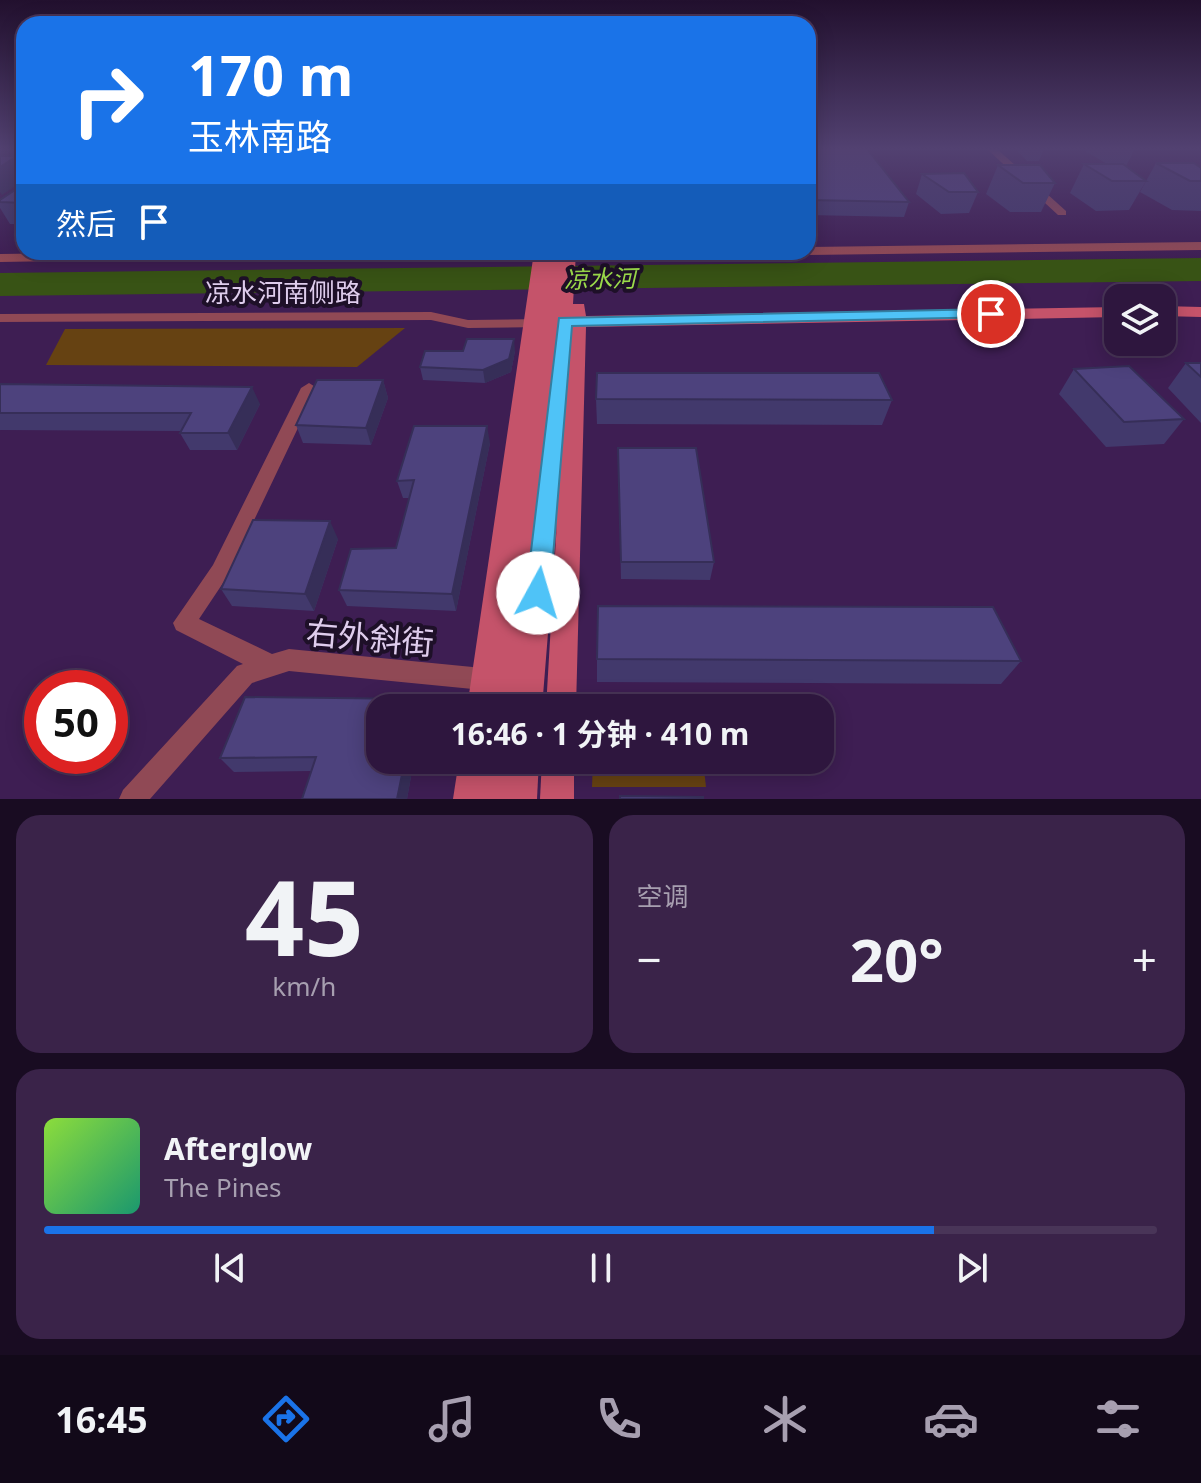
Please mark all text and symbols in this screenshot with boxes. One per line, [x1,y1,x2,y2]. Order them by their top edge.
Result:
text: 170 m [188,36,353,112]
icon: right [56,48,160,152]
text: 玉林南路 [188,112,332,161]
icon: arrive [132,200,176,244]
text: 然后 [56,203,116,244]
water label: 凉水河 [564,261,640,295]
street label: 凉水河南侧路 [205,274,361,310]
pin [957,280,1025,348]
map controls [1104,284,1176,356]
button: layers [1104,284,1176,356]
icon: arrive [969,292,1013,336]
position arrow [496,551,580,635]
street label: 右外斜街 [304,610,436,664]
speed limit sign: 50 [24,670,128,774]
text: 16:46 · 1 分钟 · 410 m [451,713,749,754]
text: 45 [245,845,364,986]
text: 空调 [637,878,689,914]
text: 20° [850,918,944,1000]
text: − [637,929,662,989]
text: + [1132,929,1157,989]
text: km/h [272,968,336,1004]
text: Afterglow [164,1128,312,1169]
text: The Pines [164,1169,282,1205]
icon: previous [208,1246,252,1290]
icon: pause [579,1246,623,1290]
icon: next [950,1246,994,1290]
icon: directions [258,1391,314,1447]
icon: music [424,1391,480,1447]
icon: phone [591,1391,647,1447]
icon: climate [757,1391,813,1447]
icon: car [923,1391,979,1447]
icon: filters [1090,1391,1146,1447]
text: 16:45 [55,1395,148,1444]

